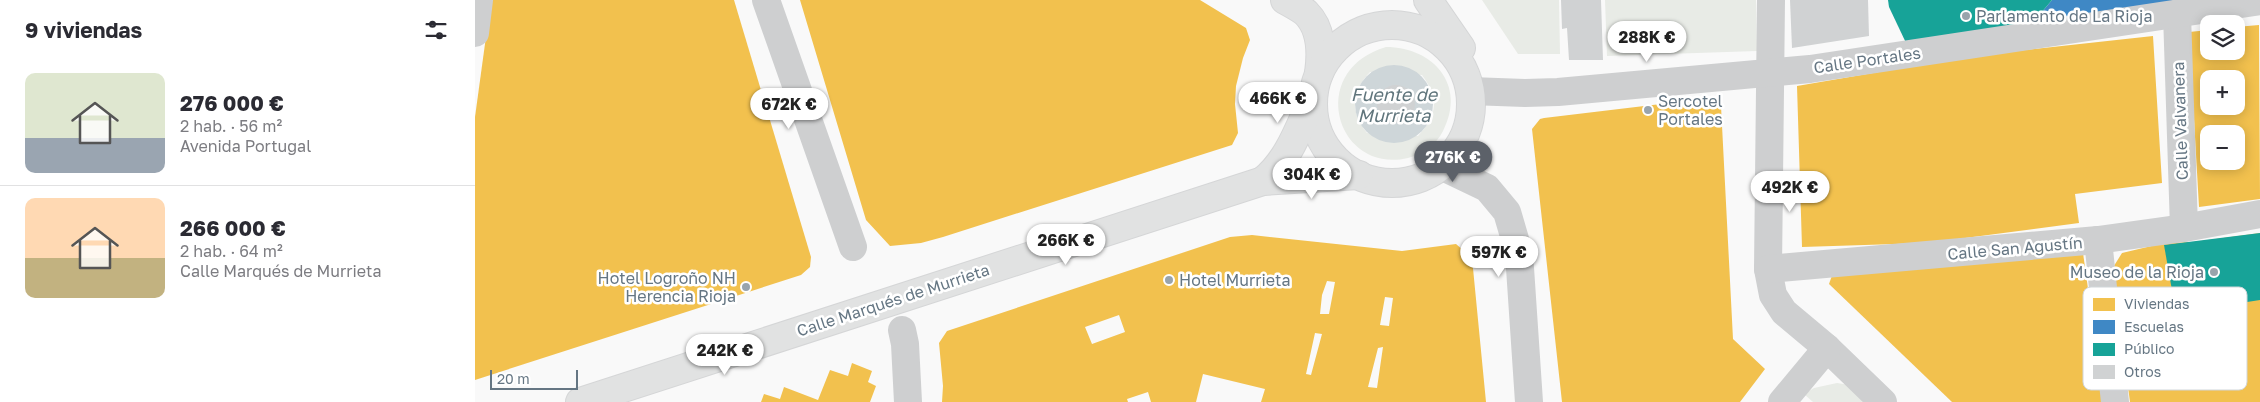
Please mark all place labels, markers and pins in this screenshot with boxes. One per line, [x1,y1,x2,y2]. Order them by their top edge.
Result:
place label: Parlamento de La Rioja [1976,6,2152,26]
marker: Parlamento de La Rioja [1960,10,1972,22]
pin: 288K € [1606,20,1688,63]
pin: 466K € [1237,82,1319,124]
pin: 672K € [748,88,830,130]
place label: Sercotel Portales [1658,91,1723,129]
marker: Sercotel Portales [1642,104,1654,116]
pin: 276K € [1412,140,1494,183]
pin: 304K € [1271,158,1353,200]
pin: 492K € [1749,170,1831,213]
pin: 266K € [1025,224,1107,266]
pin: 597K € [1458,236,1540,278]
place label: Museo de la Rioja [2070,262,2204,282]
marker: Museo de la Rioja [2208,266,2220,278]
place label: Hotel Logroño NH Herencia Rioja [598,268,736,306]
place label: Hotel Murrieta [1179,270,1291,290]
marker: Hotel Murrieta [1163,274,1175,286]
marker: Hotel Logroño NH Herencia Rioja [740,281,752,293]
pin: 242K € [684,334,766,376]

